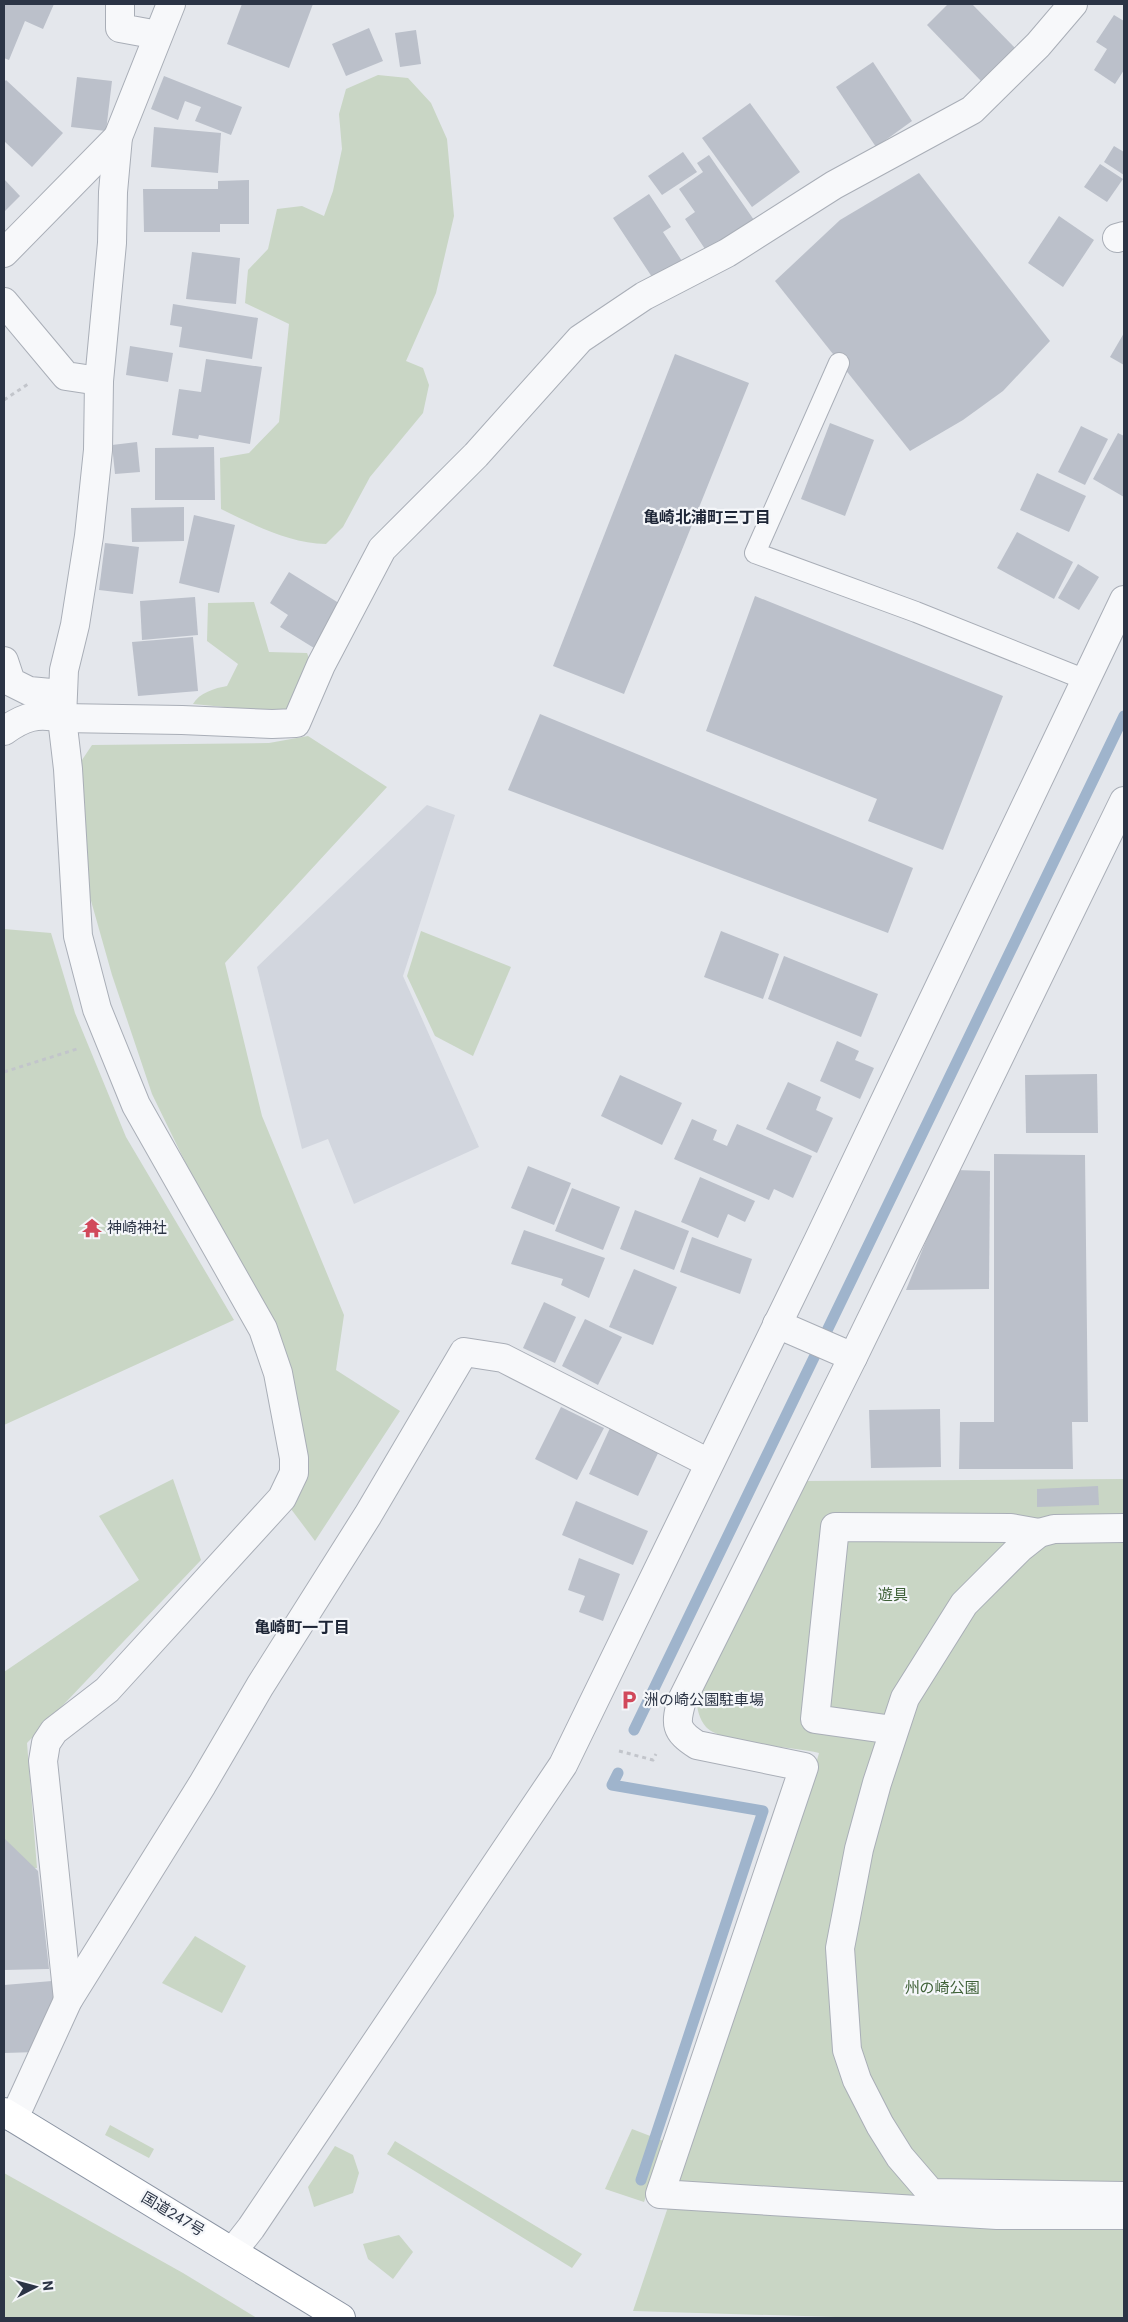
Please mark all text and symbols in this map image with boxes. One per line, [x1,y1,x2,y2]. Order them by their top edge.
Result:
district label: 亀崎北浦町三丁目 [643,508,771,527]
temple icon: 神崎神社 [81,1217,103,1239]
place label: 神崎神社 [107,1219,167,1237]
park label: 遊具 [878,1586,908,1604]
district label: 亀崎町一丁目 [254,1618,350,1637]
parking icon: 洲の崎公園駐車場 [618,1689,640,1711]
place label: 洲の崎公園駐車場 [644,1691,764,1709]
park label: 州の崎公園 [904,1979,980,1997]
street label: 国道247号 [138,2188,208,2240]
north arrow [10,2262,60,2312]
text: N [39,2280,56,2291]

